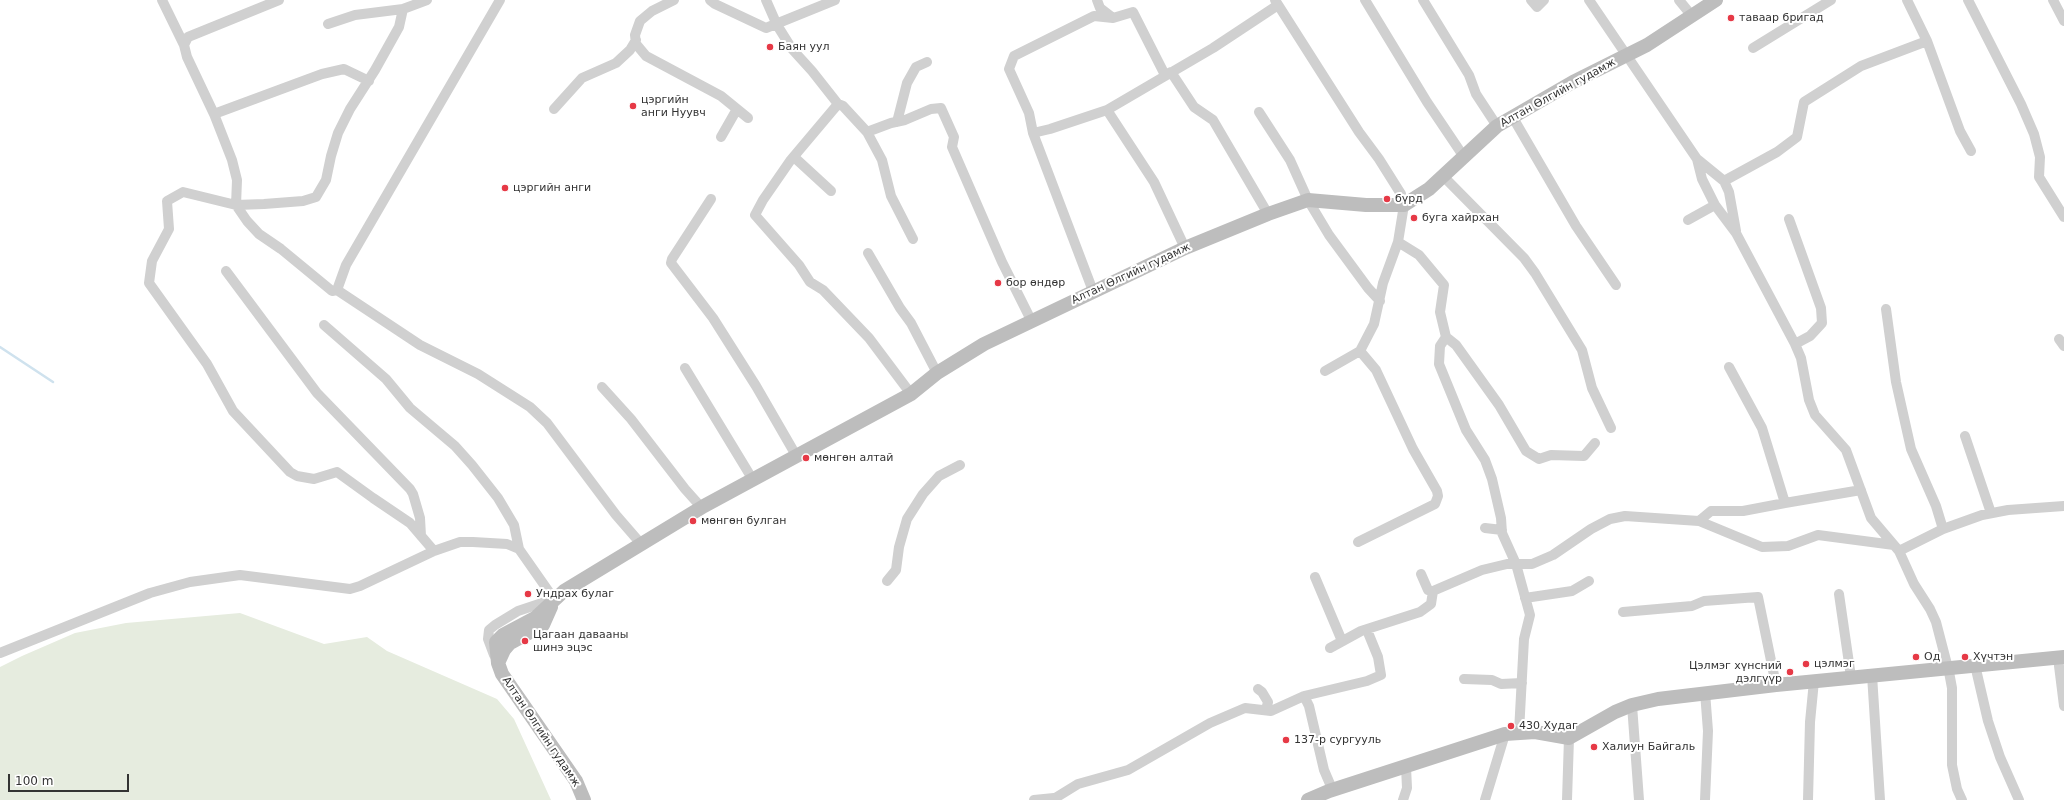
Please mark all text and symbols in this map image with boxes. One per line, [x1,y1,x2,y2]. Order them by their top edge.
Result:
place label: таваар бригад [1739,11,1824,25]
marker: таваар бригад [1726,13,1736,23]
place label: Баян уул [778,40,830,54]
marker: Баян уул [765,42,775,52]
street label: Алтан Өлгийн гудамж [1498,56,1618,130]
place label: цэргийн анги Нуувч [641,93,706,119]
marker: цэргийн анги Нуувч [628,101,638,111]
place label: цэргийн анги [513,181,591,195]
marker: цэргийн анги [500,183,510,193]
place label: бүрд [1395,192,1423,206]
marker: бүрд [1382,194,1392,204]
place label: буга хайрхан [1422,211,1499,225]
marker: буга хайрхан [1409,213,1419,223]
street label: Алтан Өлгийн гудамж [1069,241,1193,307]
place label: бор өндөр [1006,276,1065,290]
marker: бор өндөр [993,278,1003,288]
place label: мөнгөн алтай [814,451,893,465]
marker: мөнгөн алтай [801,453,811,463]
place label: мөнгөн булган [701,514,786,528]
marker: мөнгөн булган [688,516,698,526]
place label: Ундрах булаг [536,587,614,601]
marker: Ундрах булаг [523,589,533,599]
place label: Цагаан давааны шинэ эцэс [533,628,628,654]
marker: Цагаан давааны шинэ эцэс [520,636,530,646]
place label: Од [1924,650,1940,664]
place label: Хүчтэн [1973,650,2013,664]
marker: Од [1911,652,1921,662]
marker: Хүчтэн [1960,652,1970,662]
place label: цэлмэг [1814,657,1855,671]
place label: Цэлмэг хүнсний дэлгүүр [1689,659,1782,685]
marker: цэлмэг [1801,659,1811,669]
marker: Цэлмэг хүнсний дэлгүүр [1785,667,1795,677]
street label: Алтан Өлгийн гудамж [499,675,583,789]
place label: 430 Худаг [1519,719,1578,733]
marker: 430 Худаг [1506,721,1516,731]
place label: 137-р сургууль [1294,733,1381,747]
marker: 137-р сургууль [1281,735,1291,745]
place label: Халиун Байгаль [1602,740,1695,754]
marker: Халиун Байгаль [1589,742,1599,752]
scale bar [10,766,131,792]
text: 100 m [15,774,53,788]

